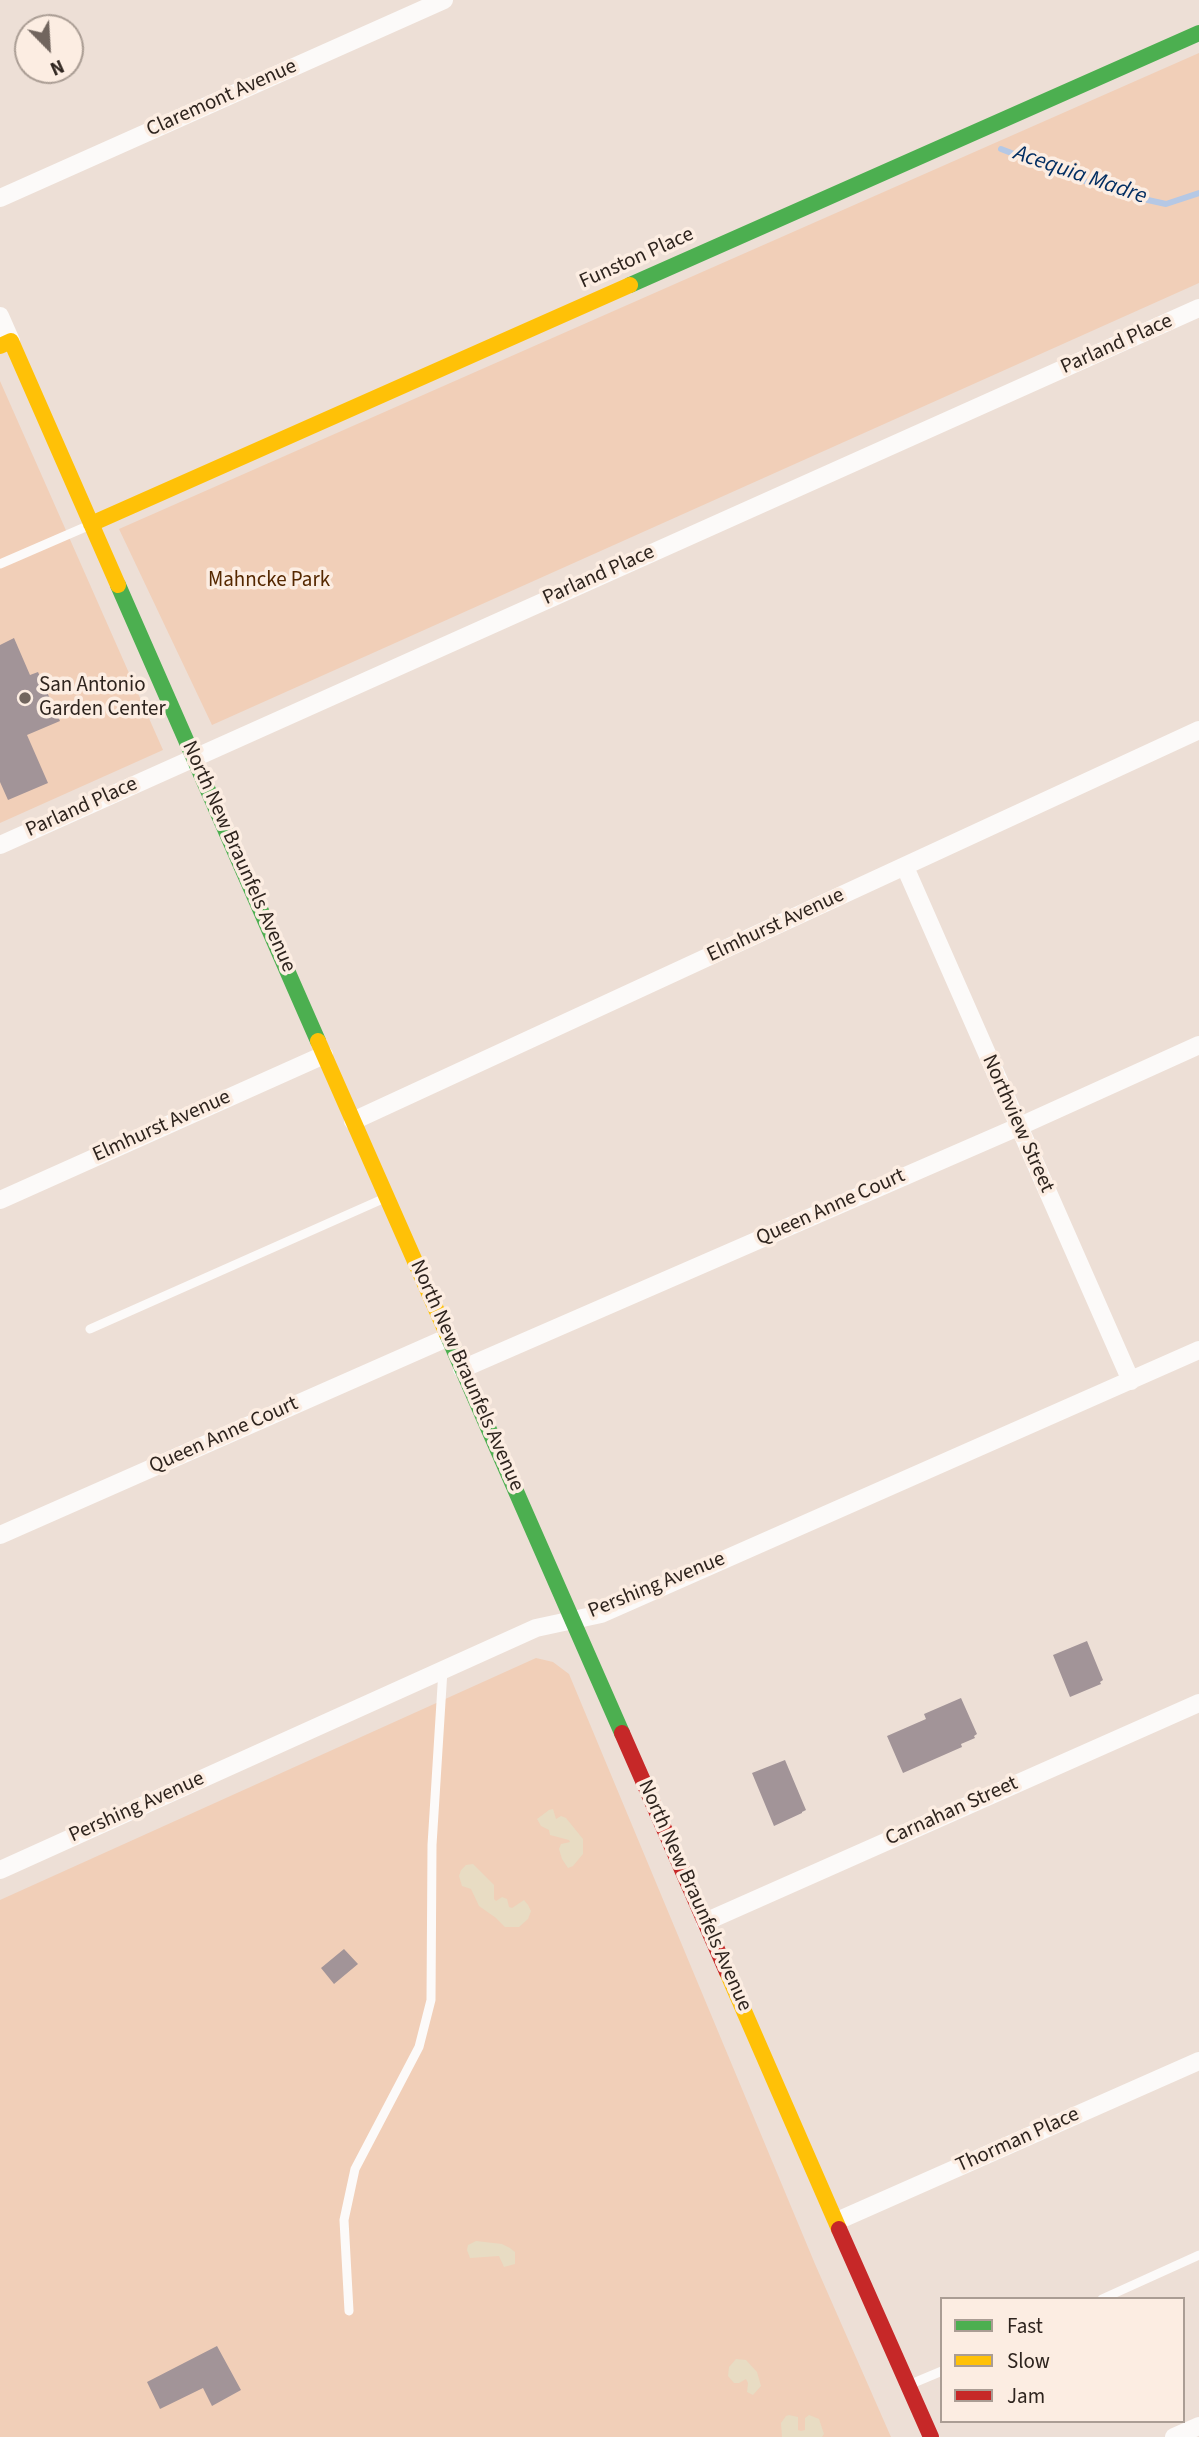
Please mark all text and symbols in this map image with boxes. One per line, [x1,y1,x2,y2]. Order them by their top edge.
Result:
north arrow [14,14,84,84]
text: N [46,52,68,82]
street label: Claremont Avenue [143,55,301,143]
water label: Acequia Madre [1010,140,1150,212]
street label: Funston Place [576,223,698,295]
street label: Parland Place [1057,309,1177,381]
street label: Parland Place [539,540,659,612]
park label: Mahncke Park [208,568,330,594]
place label: San Antonio Garden Center [39,673,166,723]
marker: San Antonio Garden Center [17,690,33,706]
street label: North New Braunfels Avenue [176,737,300,977]
street label: Parland Place [22,772,142,844]
street label: Elmhurst Avenue [703,883,849,969]
street label: Northview Street [975,1051,1059,1197]
street label: Elmhurst Avenue [89,1085,235,1169]
street label: Queen Anne Court [753,1164,909,1252]
street label: North New Braunfels Avenue [404,1256,528,1496]
street label: Queen Anne Court [146,1392,302,1480]
street label: Pershing Avenue [585,1547,729,1625]
street label: Pershing Avenue [65,1767,209,1849]
street label: Carnahan Street [882,1772,1022,1852]
street label: North New Braunfels Avenue [632,1776,756,2016]
street label: Thorman Place [952,2103,1084,2179]
legend [940,2297,1185,2423]
text: Fast [1007,2311,1043,2341]
text: Slow [1007,2346,1050,2376]
text: Jam [1007,2381,1045,2411]

